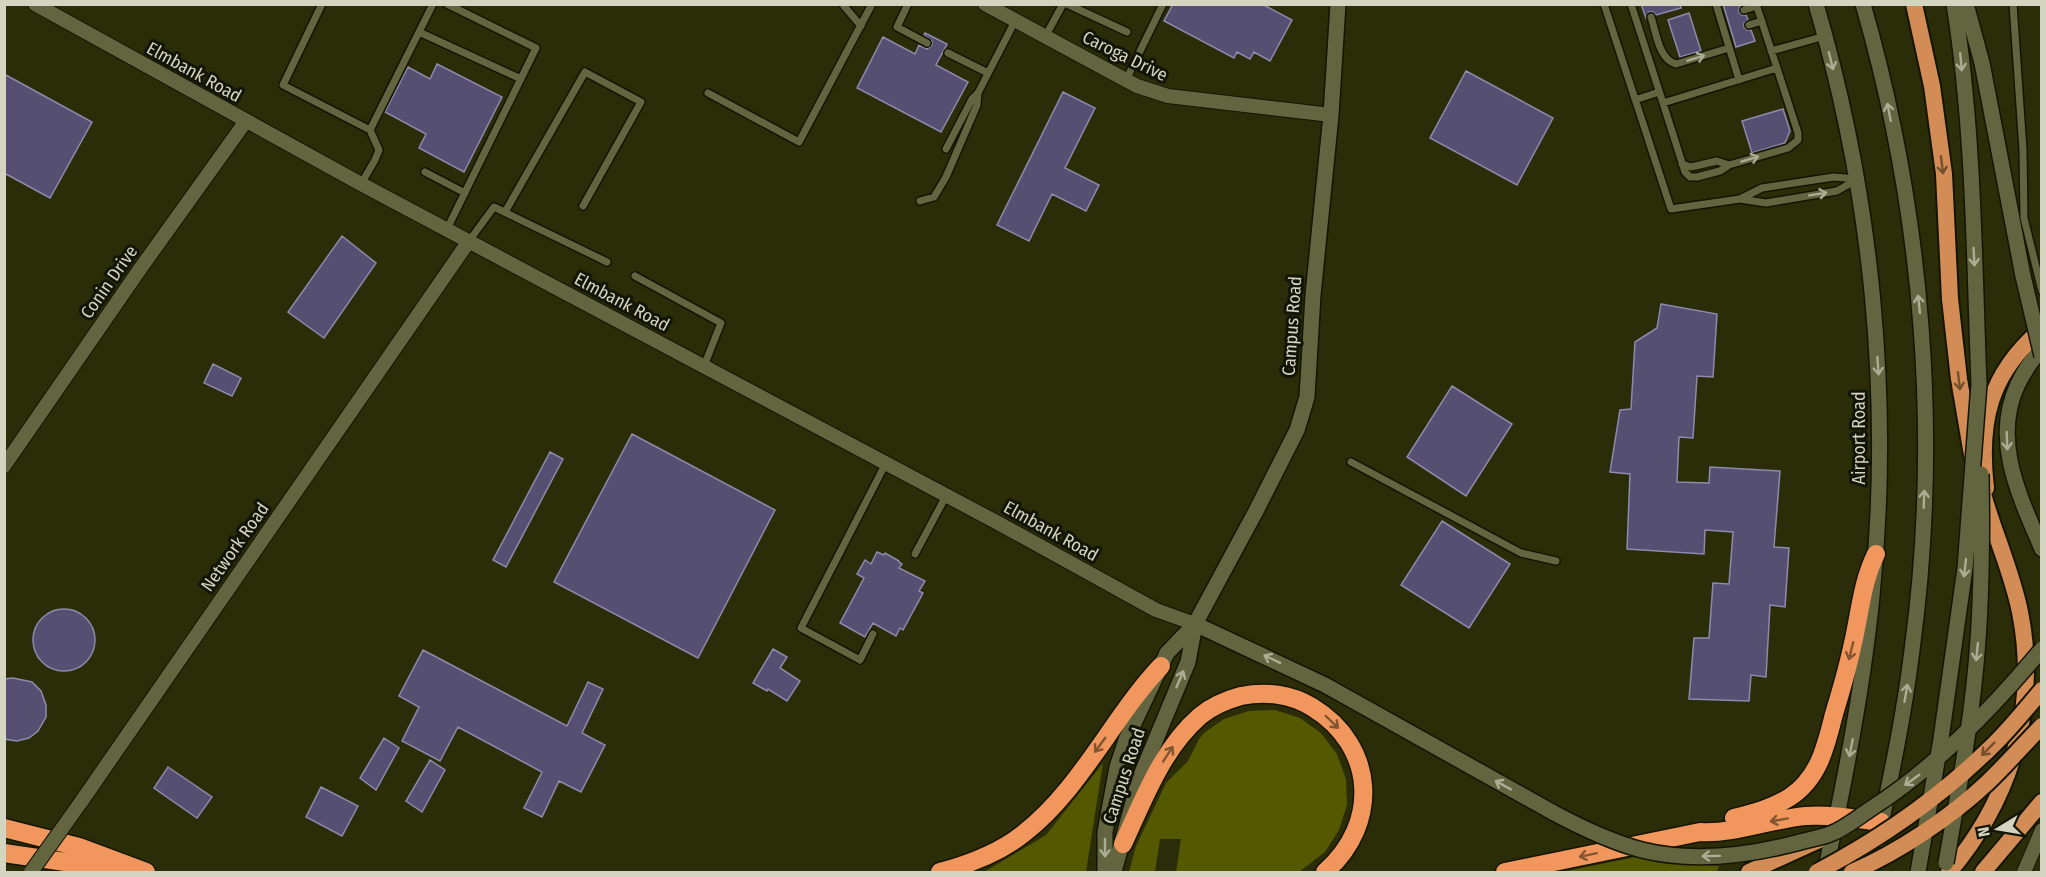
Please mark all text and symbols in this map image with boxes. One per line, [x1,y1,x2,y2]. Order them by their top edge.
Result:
street label: Caroga Drive [1079,26,1171,86]
street label: Elmbank Road [143,37,245,107]
one-way arrow [1825,51,1837,70]
one-way arrow [1686,52,1705,63]
one-way arrow [1956,52,1967,72]
one-way arrow [1883,102,1894,122]
one-way arrow [1740,153,1759,164]
one-way arrow [1937,155,1948,175]
one-way arrow [1808,188,1828,199]
street label: Conin Drive [76,241,142,323]
one-way arrow [1968,247,1979,267]
street label: Elmbank Road [571,268,673,336]
street label: Campus Road [1278,275,1306,377]
one-way arrow [1913,295,1924,315]
one-way arrow [1872,355,1883,375]
one-way arrow [1954,370,1965,390]
street label: Airport Road [1848,391,1870,485]
one-way arrow [2001,430,2013,450]
one-way arrow [1918,490,1929,510]
street label: Elmbank Road [1000,496,1102,566]
street label: Network Road [196,498,274,596]
one-way arrow [1959,558,1970,578]
one-way arrow [1844,641,1856,660]
one-way arrow [1971,642,1982,662]
one-way arrow [1264,653,1282,665]
one-way arrow [1175,670,1186,688]
one-way arrow [1901,684,1912,704]
one-way arrow [1324,715,1339,730]
street label: Campus Road [1098,725,1150,827]
one-way arrow [1094,737,1106,753]
one-way arrow [1845,738,1856,757]
one-way arrow [1981,742,1996,757]
one-way arrow [1161,746,1174,763]
one-way arrow [1904,774,1920,786]
one-way arrow [1495,779,1512,791]
north arrow [1968,799,2028,859]
one-way arrow [1770,815,1789,826]
text: N [1974,825,1994,838]
one-way arrow [1099,837,1111,857]
one-way arrow [1578,850,1598,861]
one-way arrow [1702,850,1722,861]

